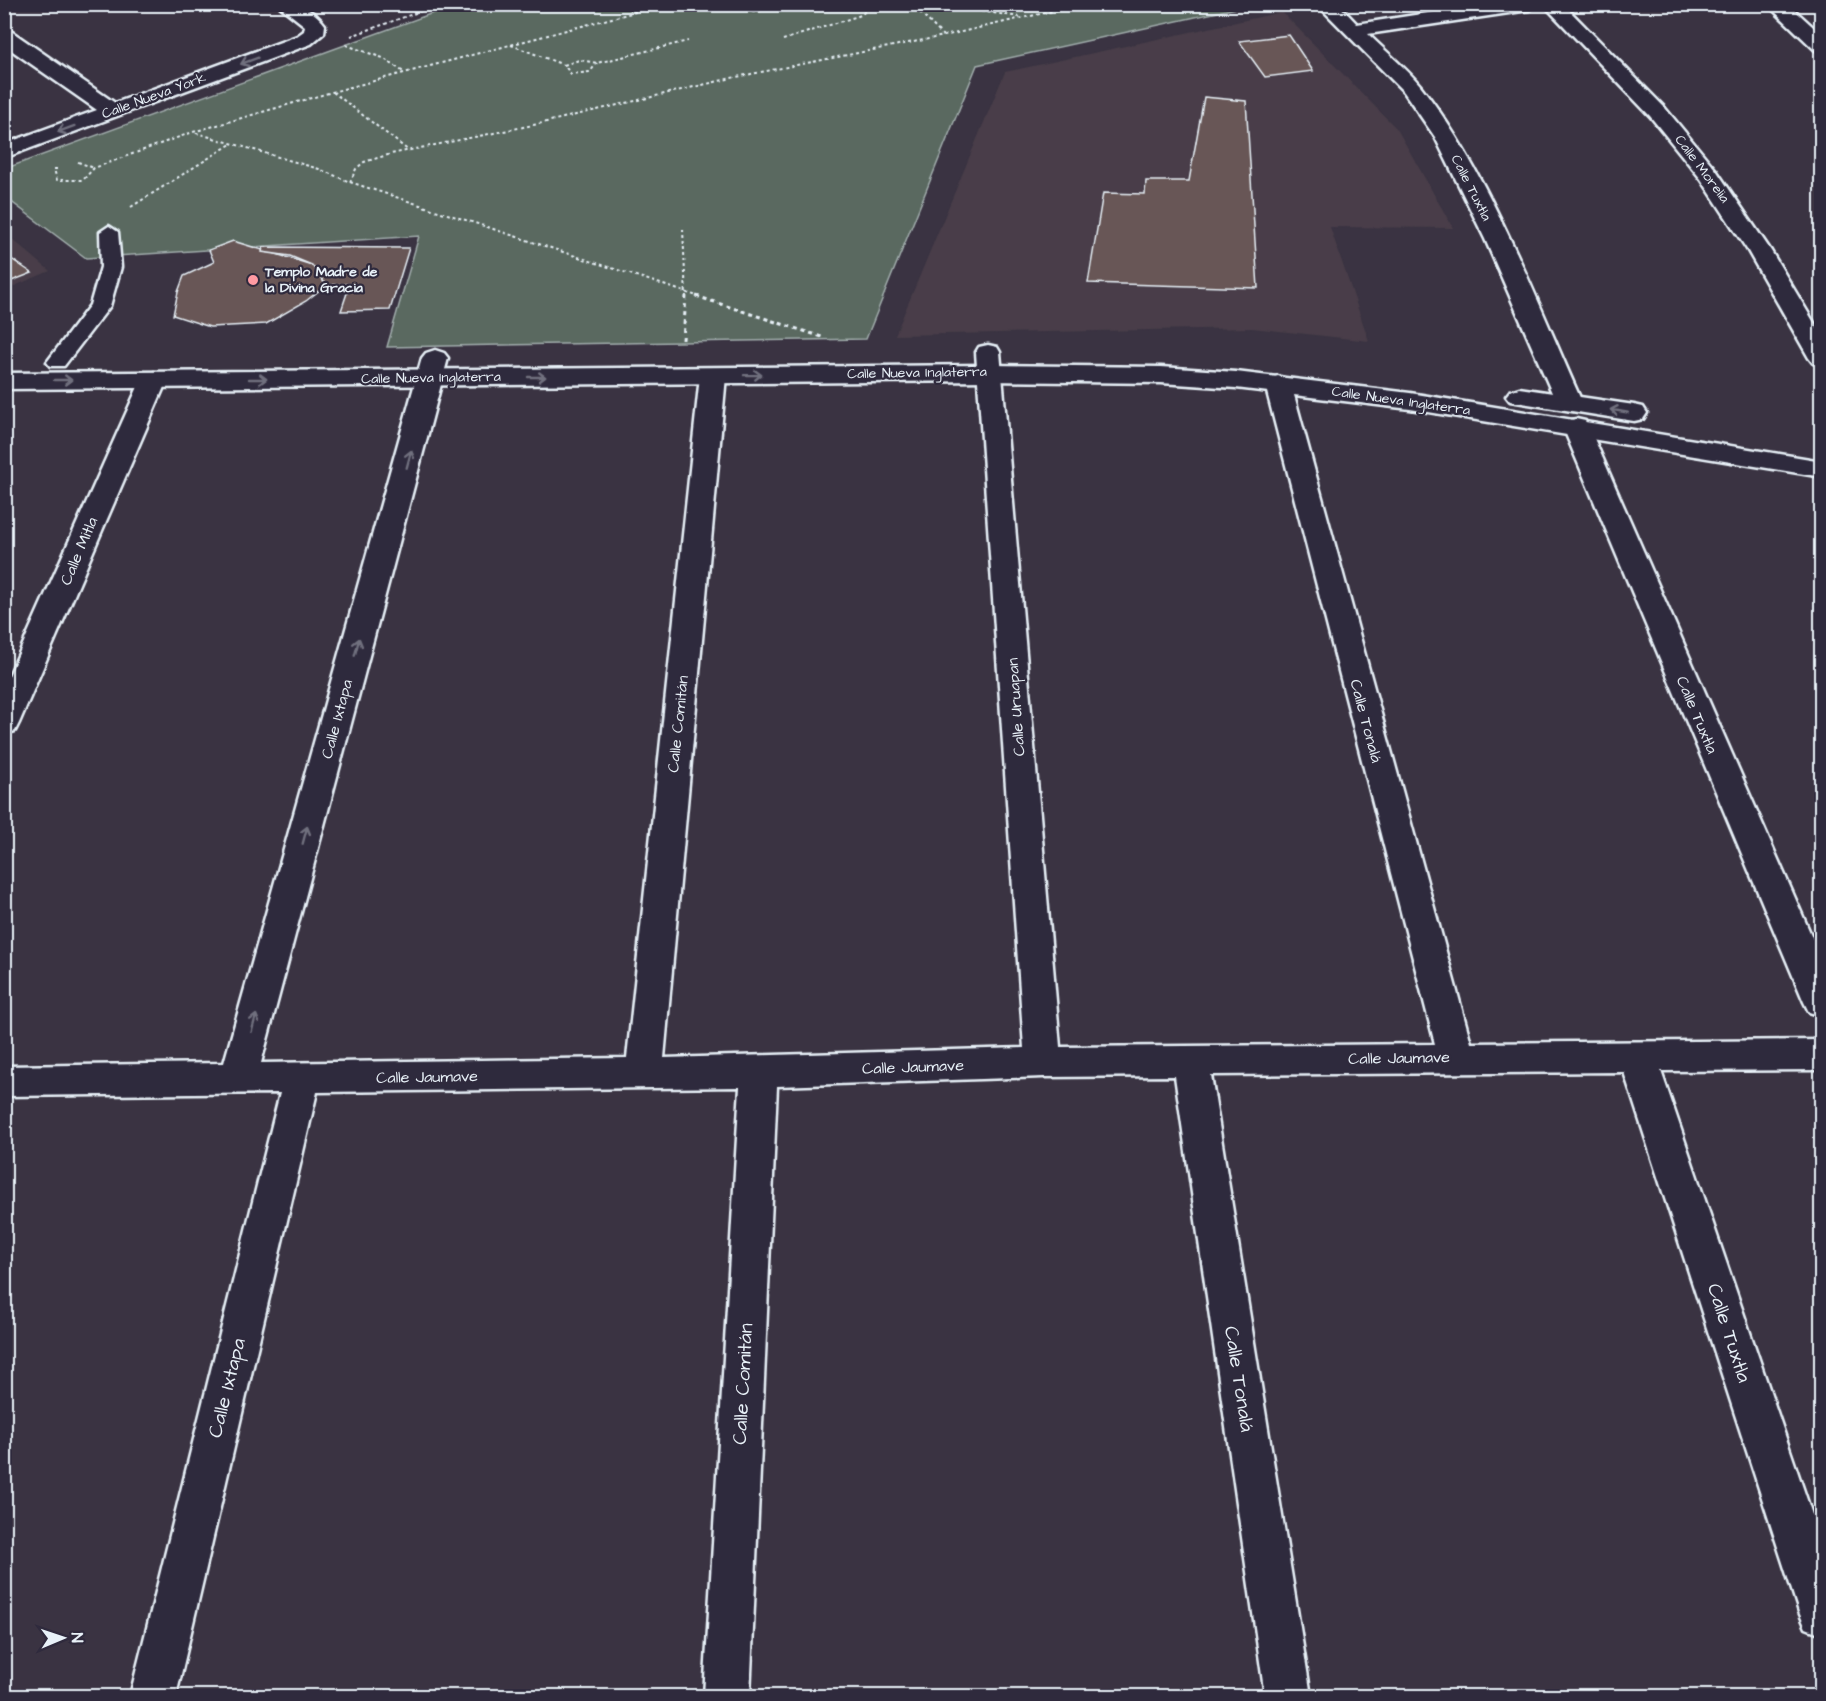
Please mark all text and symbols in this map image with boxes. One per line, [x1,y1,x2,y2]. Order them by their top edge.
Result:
one-way arrow [240,56,259,67]
street label: Calle Nueva York [99,68,209,124]
one-way arrow [57,125,76,136]
street label: Calle Morelia [1670,131,1734,207]
street label: Calle Tuxtla [1446,151,1496,225]
place label: Templo Madre de la Divina Gracia [264,262,378,298]
marker: Templo Madre de la Divina Gracia [246,273,260,287]
street label: Calle Nueva Inglaterra [847,362,987,384]
street label: Calle Nueva Inglaterra [361,367,501,389]
one-way arrow [742,369,762,381]
one-way arrow [526,371,546,383]
one-way arrow [52,374,72,386]
one-way arrow [247,374,267,385]
street label: Calle Nueva Inglaterra [1331,381,1471,421]
one-way arrow [1610,405,1629,416]
one-way arrow [404,450,415,469]
street label: Calle Mitla [55,513,103,589]
one-way arrow [352,638,363,657]
street label: Calle Uruapan [1002,657,1030,757]
street label: Calle Tuxtla [1671,673,1723,757]
street label: Calle Comitán [662,674,694,774]
street label: Calle Ixtapa [316,677,358,761]
street label: Calle Tonalá [1344,677,1388,765]
one-way arrow [300,826,312,845]
one-way arrow [248,1014,260,1033]
street label: Calle Jaumave [1348,1046,1450,1070]
street label: Calle Jaumave [862,1054,965,1080]
street label: Calle Jaumave [376,1065,478,1089]
street label: Calle Tuxtla [1700,1280,1758,1386]
street label: Calle Comitán [726,1322,760,1446]
street label: Calle Tonalá [1217,1324,1261,1434]
street label: Calle Ixtapa [201,1335,253,1441]
north arrow [33,1608,93,1668]
text: N [66,1632,88,1643]

